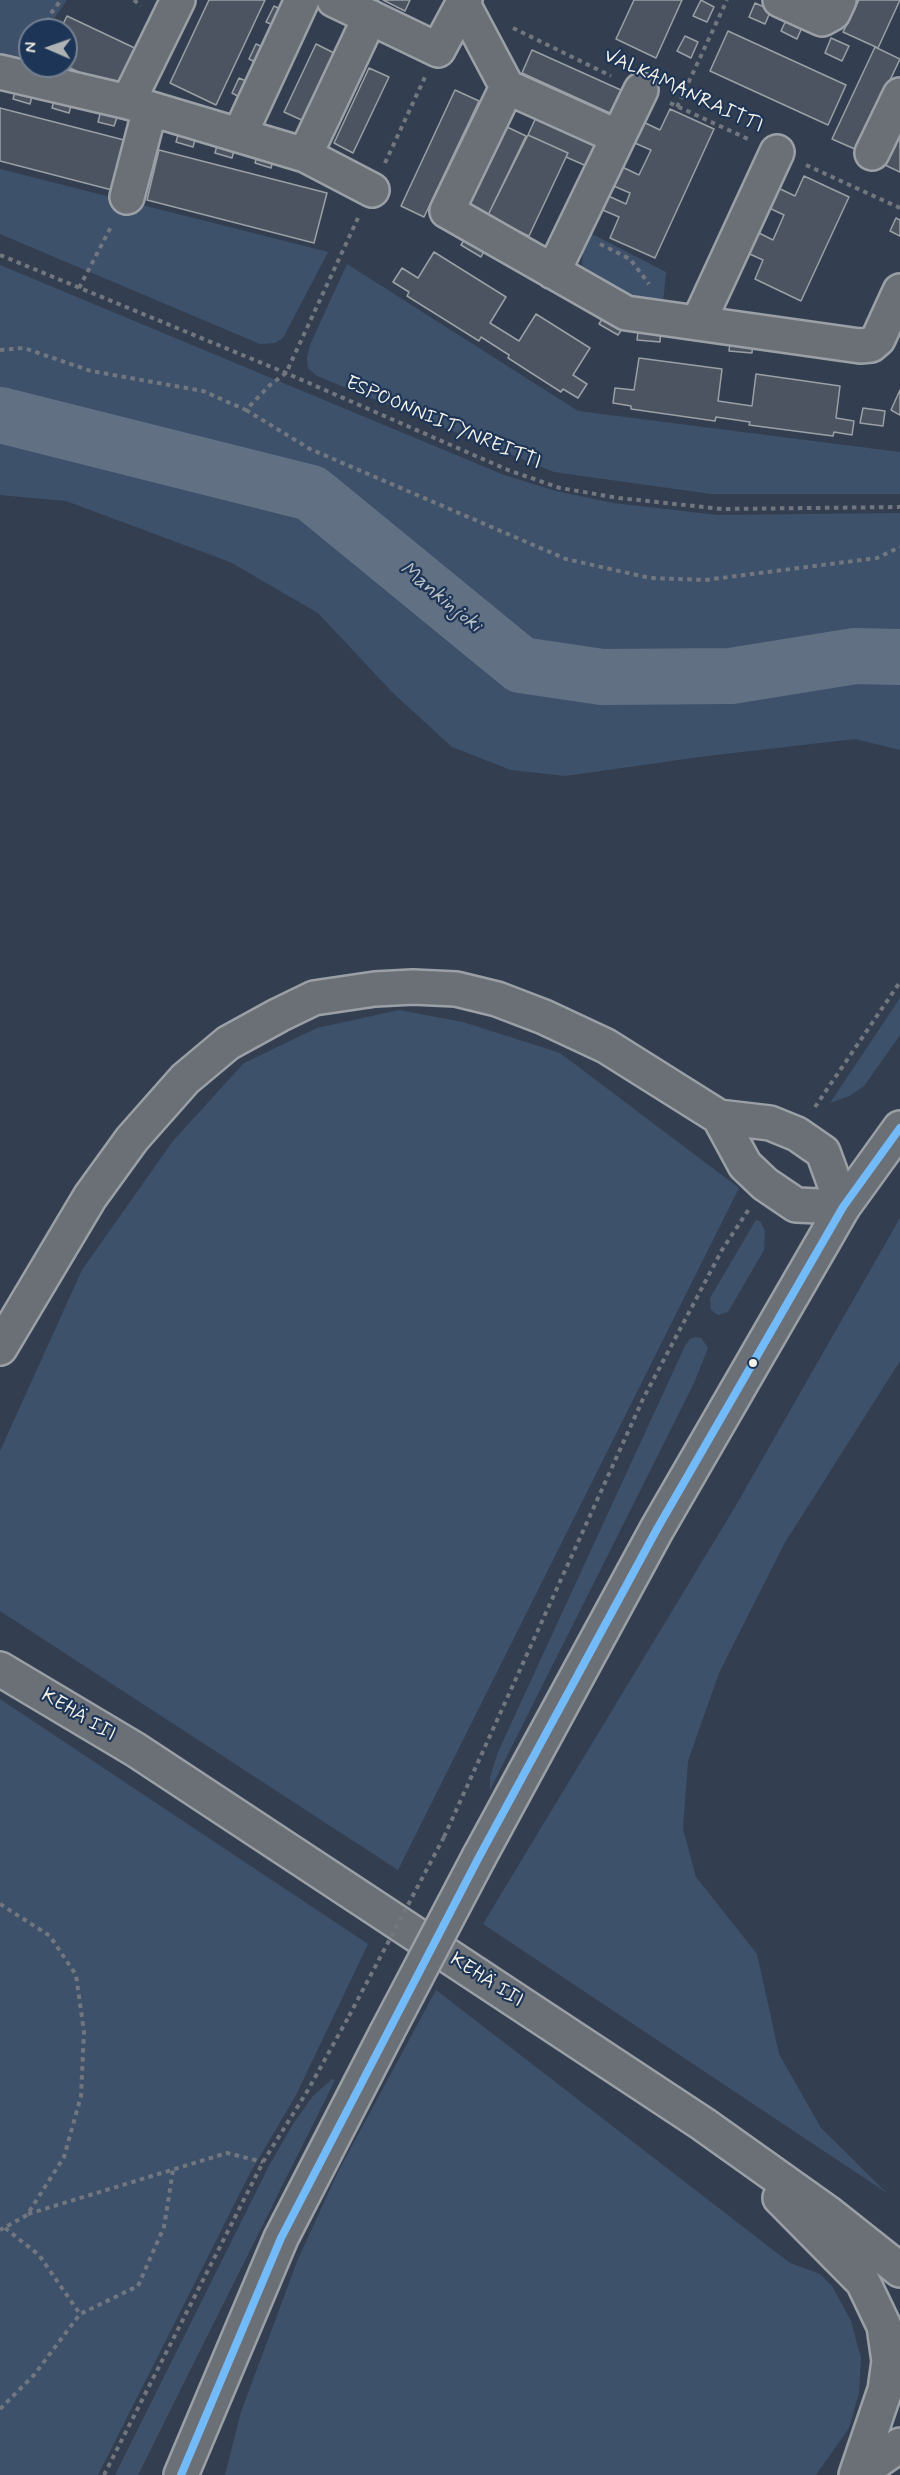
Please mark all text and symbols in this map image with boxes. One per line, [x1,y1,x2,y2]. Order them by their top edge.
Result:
north arrow [18,18,78,78]
text: N [21,42,42,53]
street label: VALKAMANRAITTI [599,45,767,139]
street label: ESPOONNIITYNREITTI [342,372,544,476]
water label: Mankinjoki [394,557,486,639]
unlabelled marker [747,1357,759,1369]
street label: KEHÄ III [36,1684,120,1748]
street label: KEHÄ III [445,1948,527,2014]

